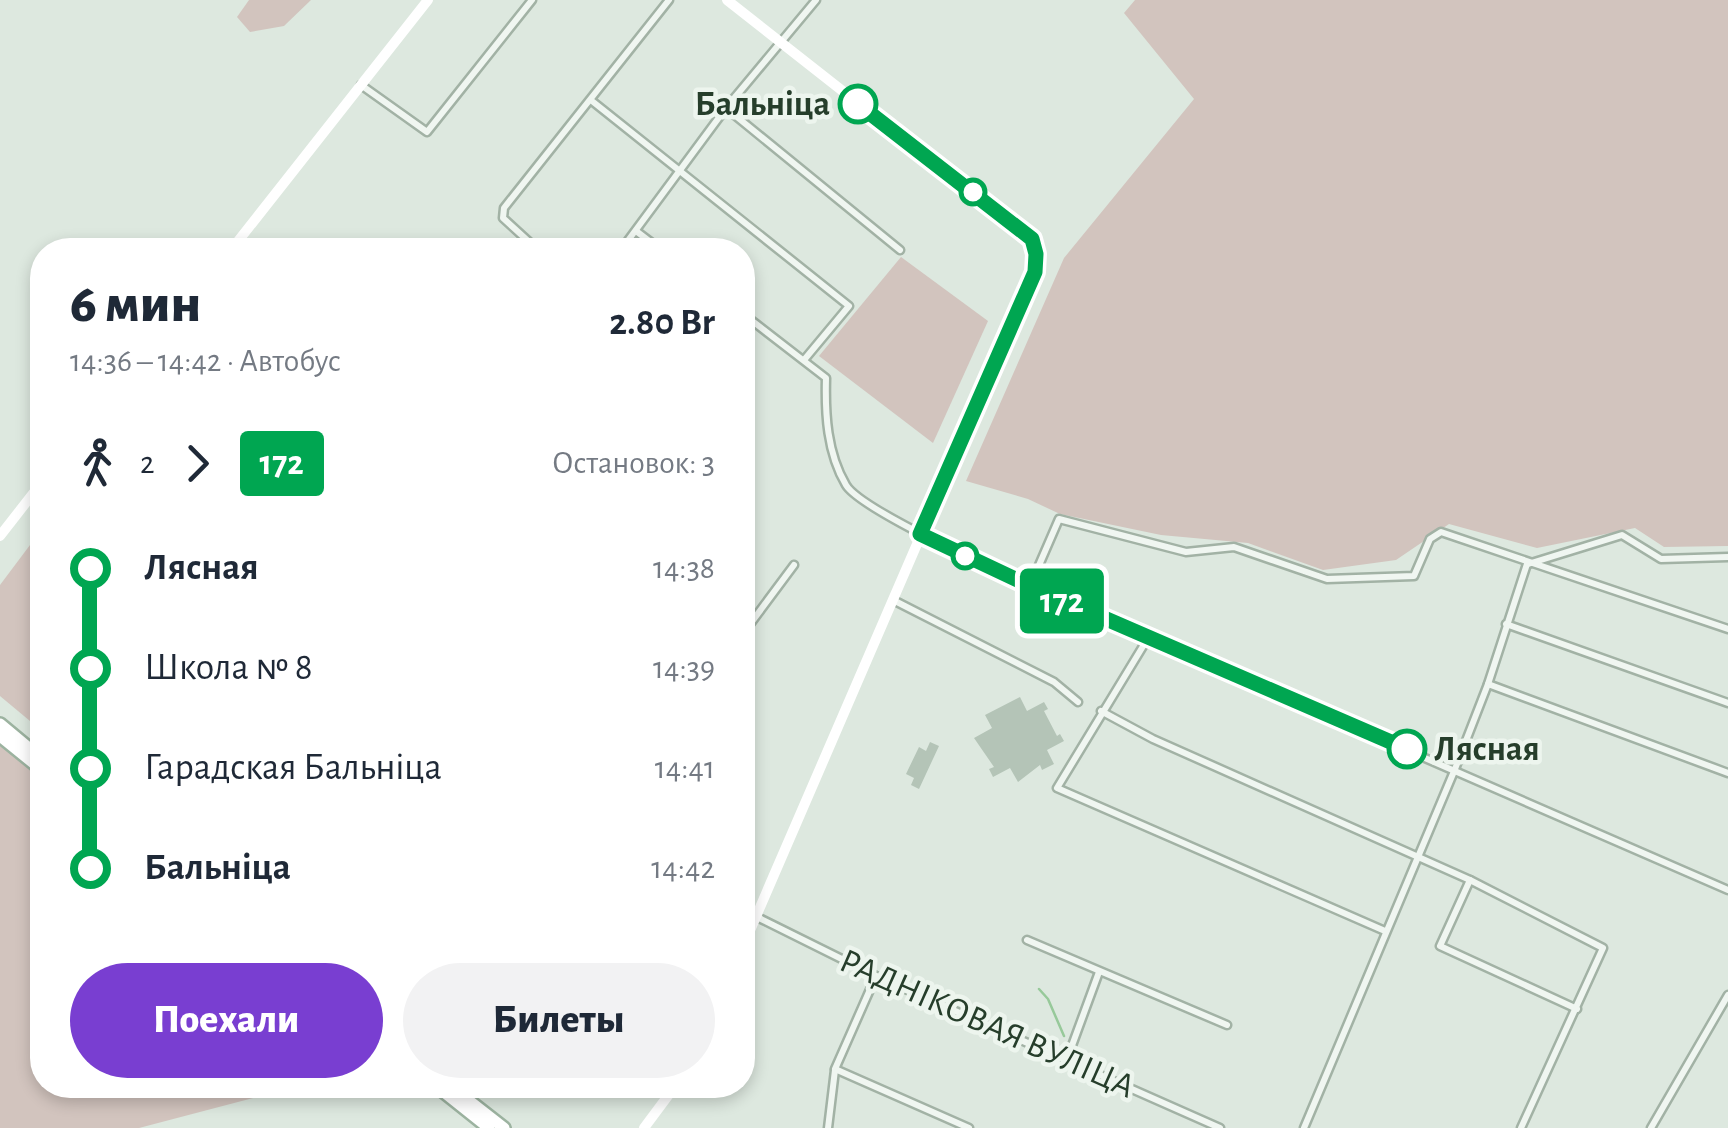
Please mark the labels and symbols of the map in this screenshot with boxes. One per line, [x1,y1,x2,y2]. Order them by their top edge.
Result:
marker: Бальніца [839,85,877,123]
place label: Бальніца [695,87,830,122]
unlabelled marker [960,179,986,205]
unlabelled marker [952,543,978,569]
line badge: 172 [1004,568,1120,634]
marker: Лясная [1388,730,1426,768]
place label: Лясная [1434,732,1540,767]
street label: РАДНІКОВАЯ ВУЛІЦА [834,943,1140,1105]

